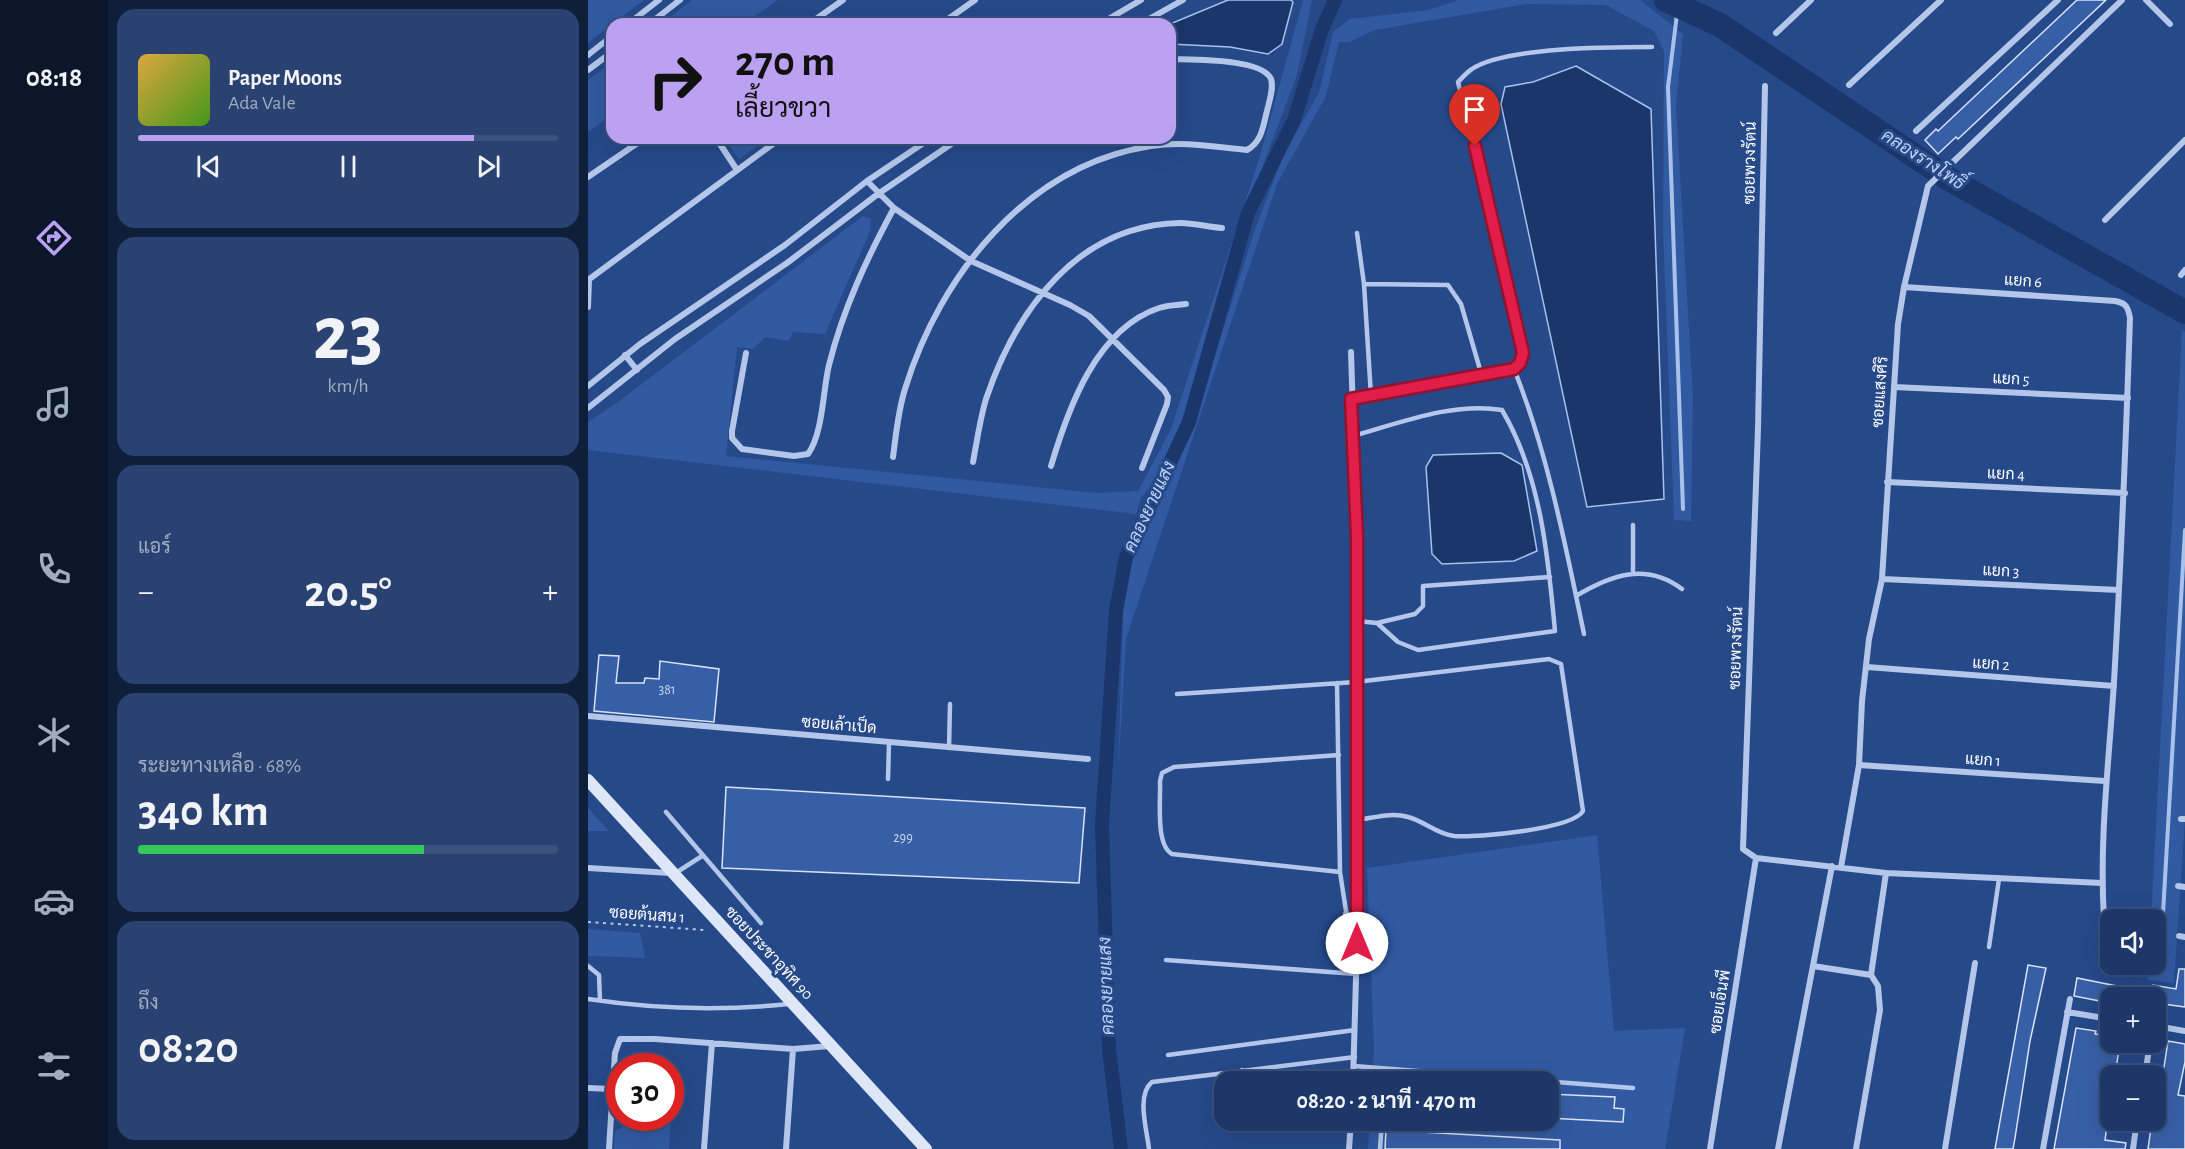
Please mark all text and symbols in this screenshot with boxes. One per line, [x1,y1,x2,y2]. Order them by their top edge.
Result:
text: 270 m [735,41,835,83]
icon: right [636,42,714,120]
text: 08:18 [26,64,82,91]
text: Paper Moons [228,67,342,89]
pin [1449,84,1500,146]
text: Ada Vale [228,93,296,113]
icon: arrive [1458,93,1491,126]
text: เลี้ยวขวา [735,95,831,122]
water label: คลองรางโพธิ์ [1878,120,1976,196]
street label: ซอยพวงรัตน์ [1736,121,1759,205]
icon: previous [192,150,225,183]
icon: pause [332,150,365,183]
icon: next [472,150,505,183]
icon: directions [33,217,75,259]
street label: แยก 6 [2004,272,2042,290]
text: 23 [313,296,383,374]
street label: ซอยแสงศิริ [1868,355,1890,428]
street label: แยก 5 [1992,370,2030,388]
text: km/h [327,376,369,396]
icon: music [33,383,75,425]
water label: คลองยายแสง [1121,459,1179,555]
street label: แยก 4 [1987,465,2026,483]
text: แอร์ [138,537,171,557]
icon: phone [33,548,75,590]
street label: แยก 3 [1982,562,2020,580]
text: 20.5° [304,570,392,615]
text: − [138,576,154,609]
text: + [542,576,558,609]
street label: ซอยพวงรัตน์ [1722,606,1745,690]
street label: แยก 2 [1972,655,2010,673]
house number: 381 [658,683,676,697]
street label: ซอยเล้าเป็ด [801,711,877,736]
icon: climate [33,714,75,756]
street label: แยก 1 [1965,751,2001,769]
text: ระยะทางเหลือ · 68% [138,756,301,776]
text: 340 km [138,789,269,834]
house number: 299 [893,831,913,845]
icon: car [33,880,75,922]
street label: ซอยต้นสน 1 [609,901,686,926]
street label: ซอยประชาอุทิศ 90 [720,902,817,1005]
map controls [2100,909,2166,1131]
button: sound [2100,909,2166,975]
position arrow [1325,911,1389,975]
water label: คลองยายแสง [1096,937,1118,1035]
street label: ซอยเอ็นพี [1701,968,1733,1035]
button: + [2100,987,2166,1053]
text: ถึง [138,993,159,1013]
text: 08:20 [138,1026,239,1071]
icon: filters [33,1045,75,1087]
speed limit sign: 30 [606,1053,684,1131]
button: − [2100,1065,2166,1131]
text: 08:20 · 2 นาที · 470 m [1297,1090,1476,1112]

